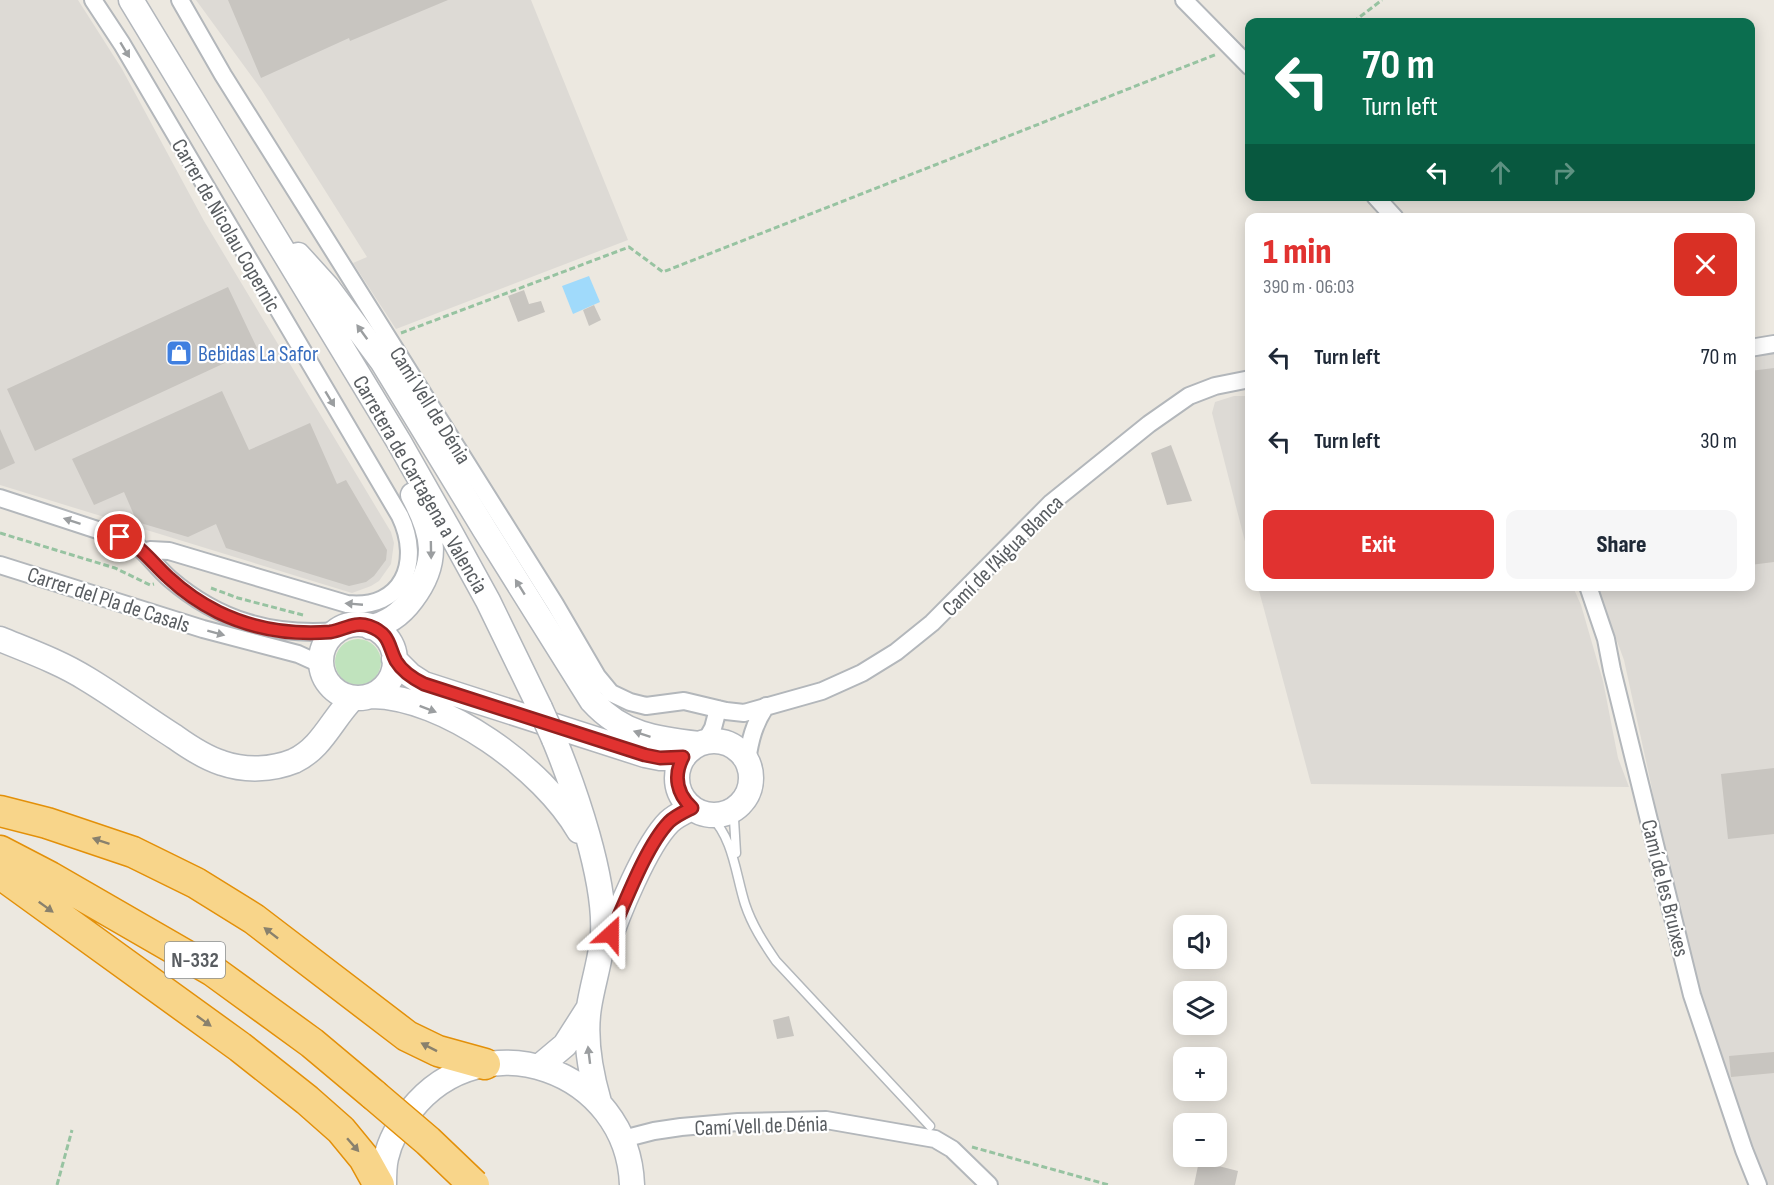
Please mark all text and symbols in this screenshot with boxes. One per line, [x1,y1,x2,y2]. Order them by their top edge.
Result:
text: 70 m [1362,40,1435,91]
one-way arrow [119,42,130,58]
icon: left [1263,42,1341,120]
text: Turn left [1362,91,1438,123]
street label: Carrer de Nicolau Copernic [165,134,286,317]
icon: left [1421,156,1454,189]
icon: ahead [1484,156,1517,189]
icon: right [1547,156,1580,189]
text: 1 min [1263,231,1331,274]
button: close [1674,233,1737,296]
text: 390 m · 06:03 [1263,275,1354,299]
one-way arrow [356,325,368,341]
shop icon: Bebidas La Safor [164,338,194,368]
place label: Bebidas La Safor [198,341,318,368]
icon: left [1263,341,1296,374]
street label: Camí Vell de Dénia [383,342,477,470]
text: Turn left [1314,344,1380,371]
text: 70 m [1701,344,1737,371]
street label: Carretera de Cartagena a Valencia [346,371,493,599]
one-way arrow [324,391,335,407]
icon: left [1263,425,1296,458]
text: Turn left [1314,428,1380,455]
text: 30 m [1700,428,1737,455]
street label: Camí de l’Aigua Blanca [937,490,1069,622]
button: Exit [1263,510,1494,579]
button: Share [1506,510,1737,579]
pin [94,511,145,562]
one-way arrow [63,516,81,525]
icon: arrive [103,520,136,553]
one-way arrow [426,541,435,560]
street label: Carrer del Pla de Casals [24,561,193,639]
one-way arrow [515,579,526,595]
one-way arrow [344,599,363,609]
one-way arrow [207,628,225,638]
one-way arrow [419,705,437,715]
one-way arrow [633,729,651,738]
street label: Camí de les Bruixes [1634,817,1695,960]
one-way arrow [91,835,109,845]
one-way arrow [38,900,53,912]
position arrow [579,902,643,966]
map controls [1173,915,1227,1167]
button: sound [1173,915,1227,969]
one-way arrow [264,927,279,939]
road number: N-332 [165,942,225,978]
button: layers [1173,981,1227,1035]
one-way arrow [195,1015,211,1027]
one-way arrow [421,1042,438,1051]
one-way arrow [585,1045,594,1064]
button: + [1173,1047,1227,1101]
street label: Camí Vell de Dénia [694,1111,828,1142]
button: − [1173,1113,1227,1167]
one-way arrow [347,1137,360,1153]

